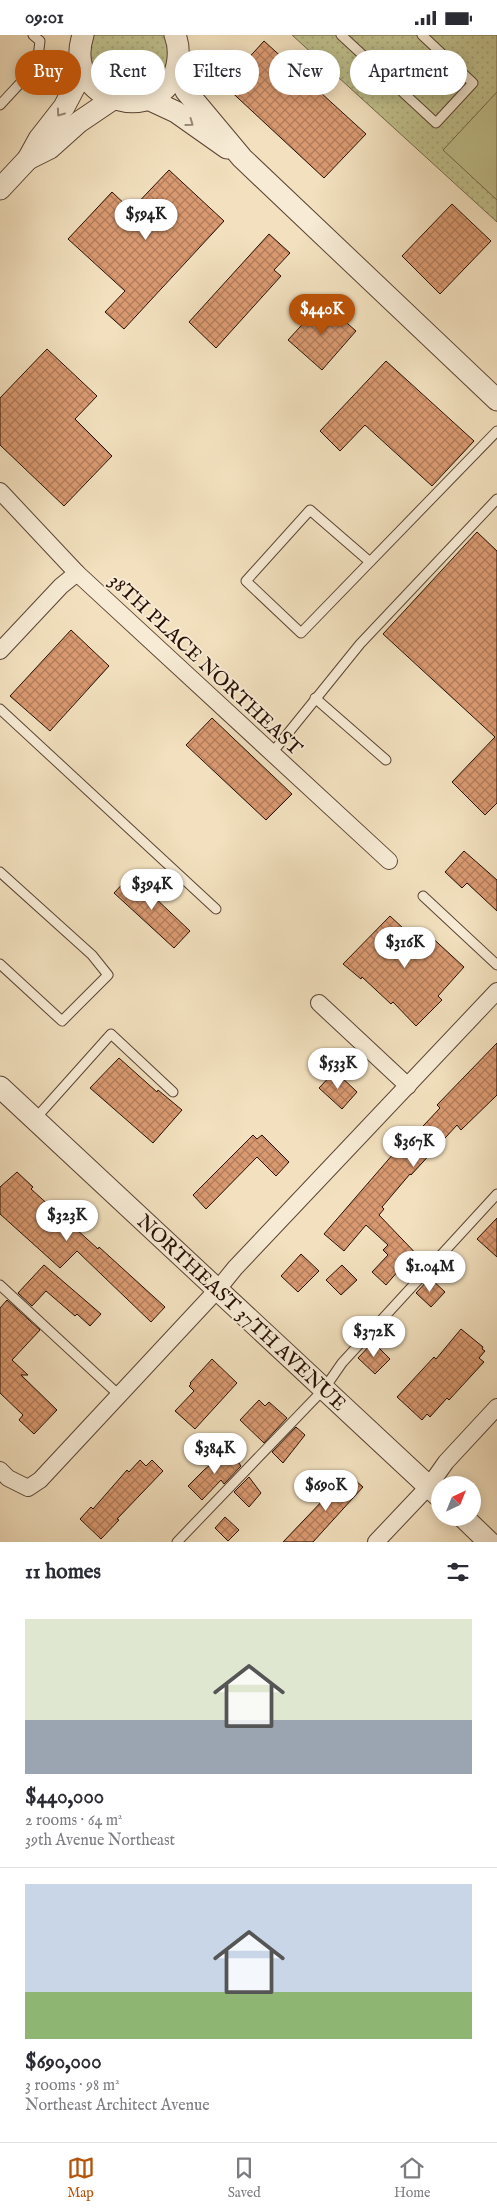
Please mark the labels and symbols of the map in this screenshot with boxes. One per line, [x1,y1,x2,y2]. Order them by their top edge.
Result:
one-way arrow [57,107,65,116]
one-way arrow [184,117,193,125]
pin: $594K [111,199,181,241]
pin: $440K [287,293,357,336]
street label: 38TH PLACE NORTHEAST [103,569,307,762]
pin: $394K [117,869,187,911]
pin: $316K [370,927,440,969]
pin: $533K [303,1047,373,1090]
pin: $367K [379,1125,449,1168]
pin: $323K [32,1199,102,1242]
street label: NORTHEAST 37TH AVENUE [131,1209,351,1417]
pin: $1.04M [389,1251,471,1293]
pin: $372K [339,1315,409,1358]
pin: $384K [180,1433,250,1475]
pin: $690K [291,1469,361,1512]
north arrow [431,1476,481,1526]

